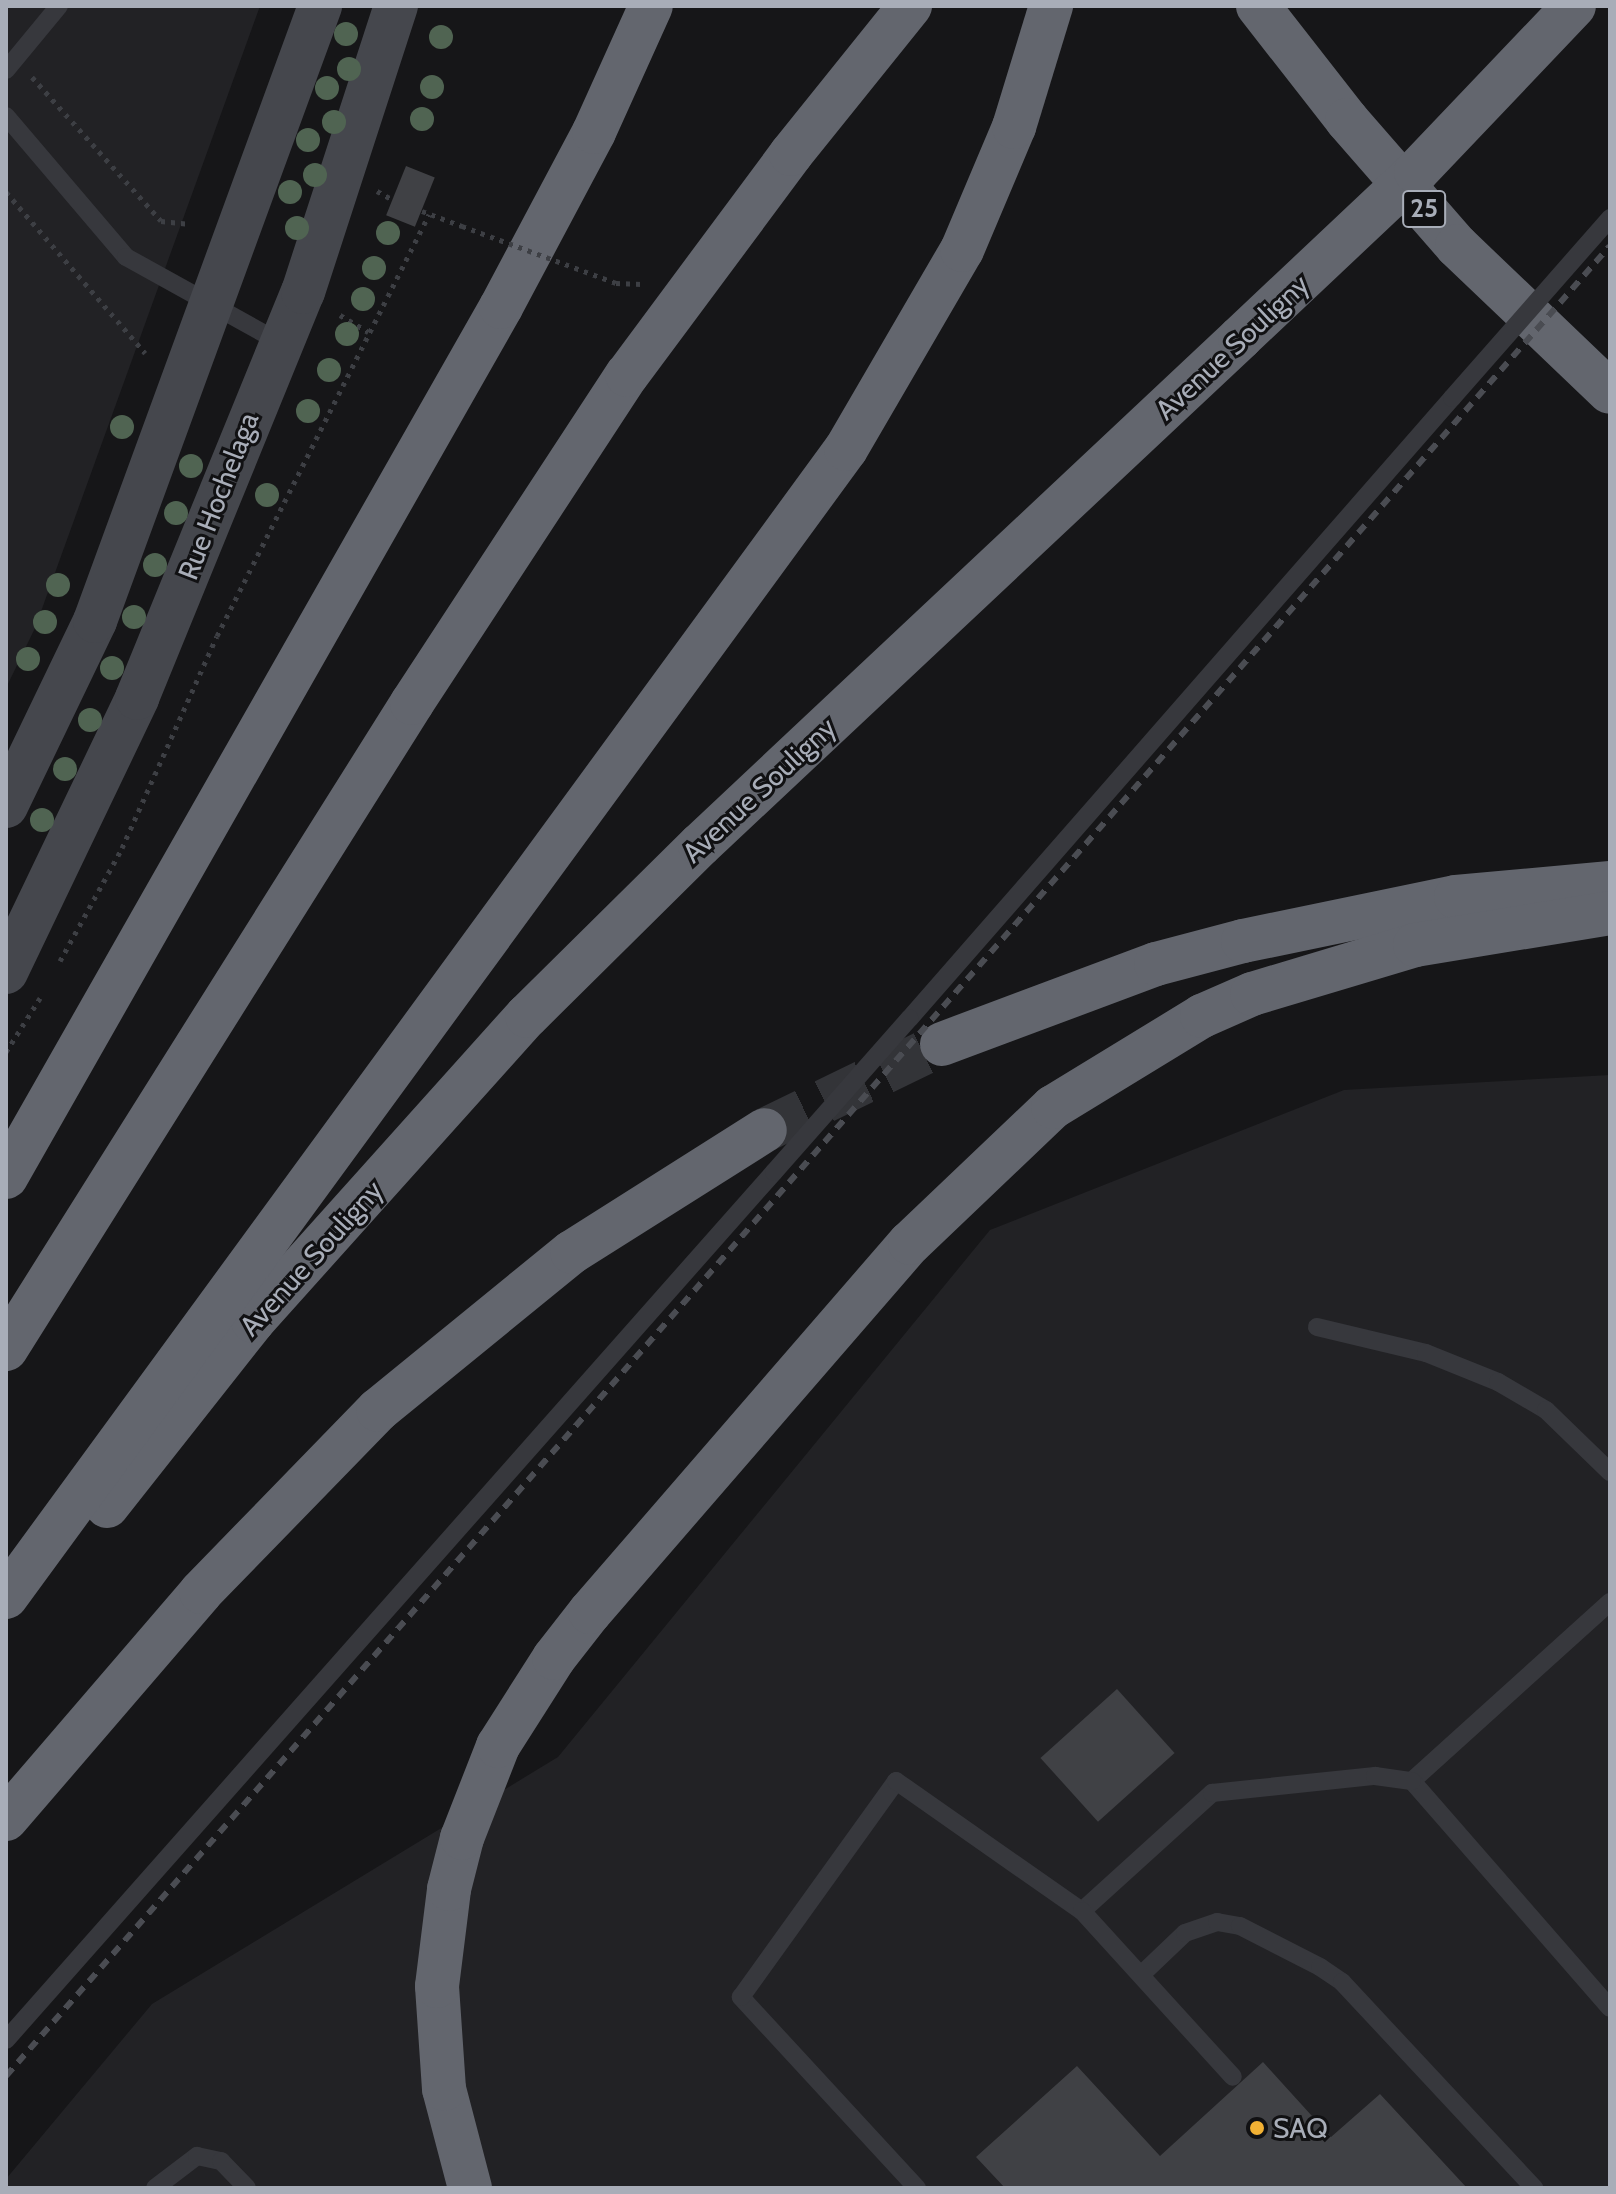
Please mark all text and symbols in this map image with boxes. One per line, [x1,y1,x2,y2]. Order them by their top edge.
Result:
road number: 25 [1402,187,1446,231]
street label: Avenue Souligny [1148,267,1316,427]
street label: Rue Hochelaga [171,408,265,584]
street label: Avenue Souligny [675,710,843,870]
street label: Avenue Souligny [232,1173,390,1343]
place label: SAQ [1273,2111,1328,2145]
marker: SAQ [1248,2119,1266,2137]

